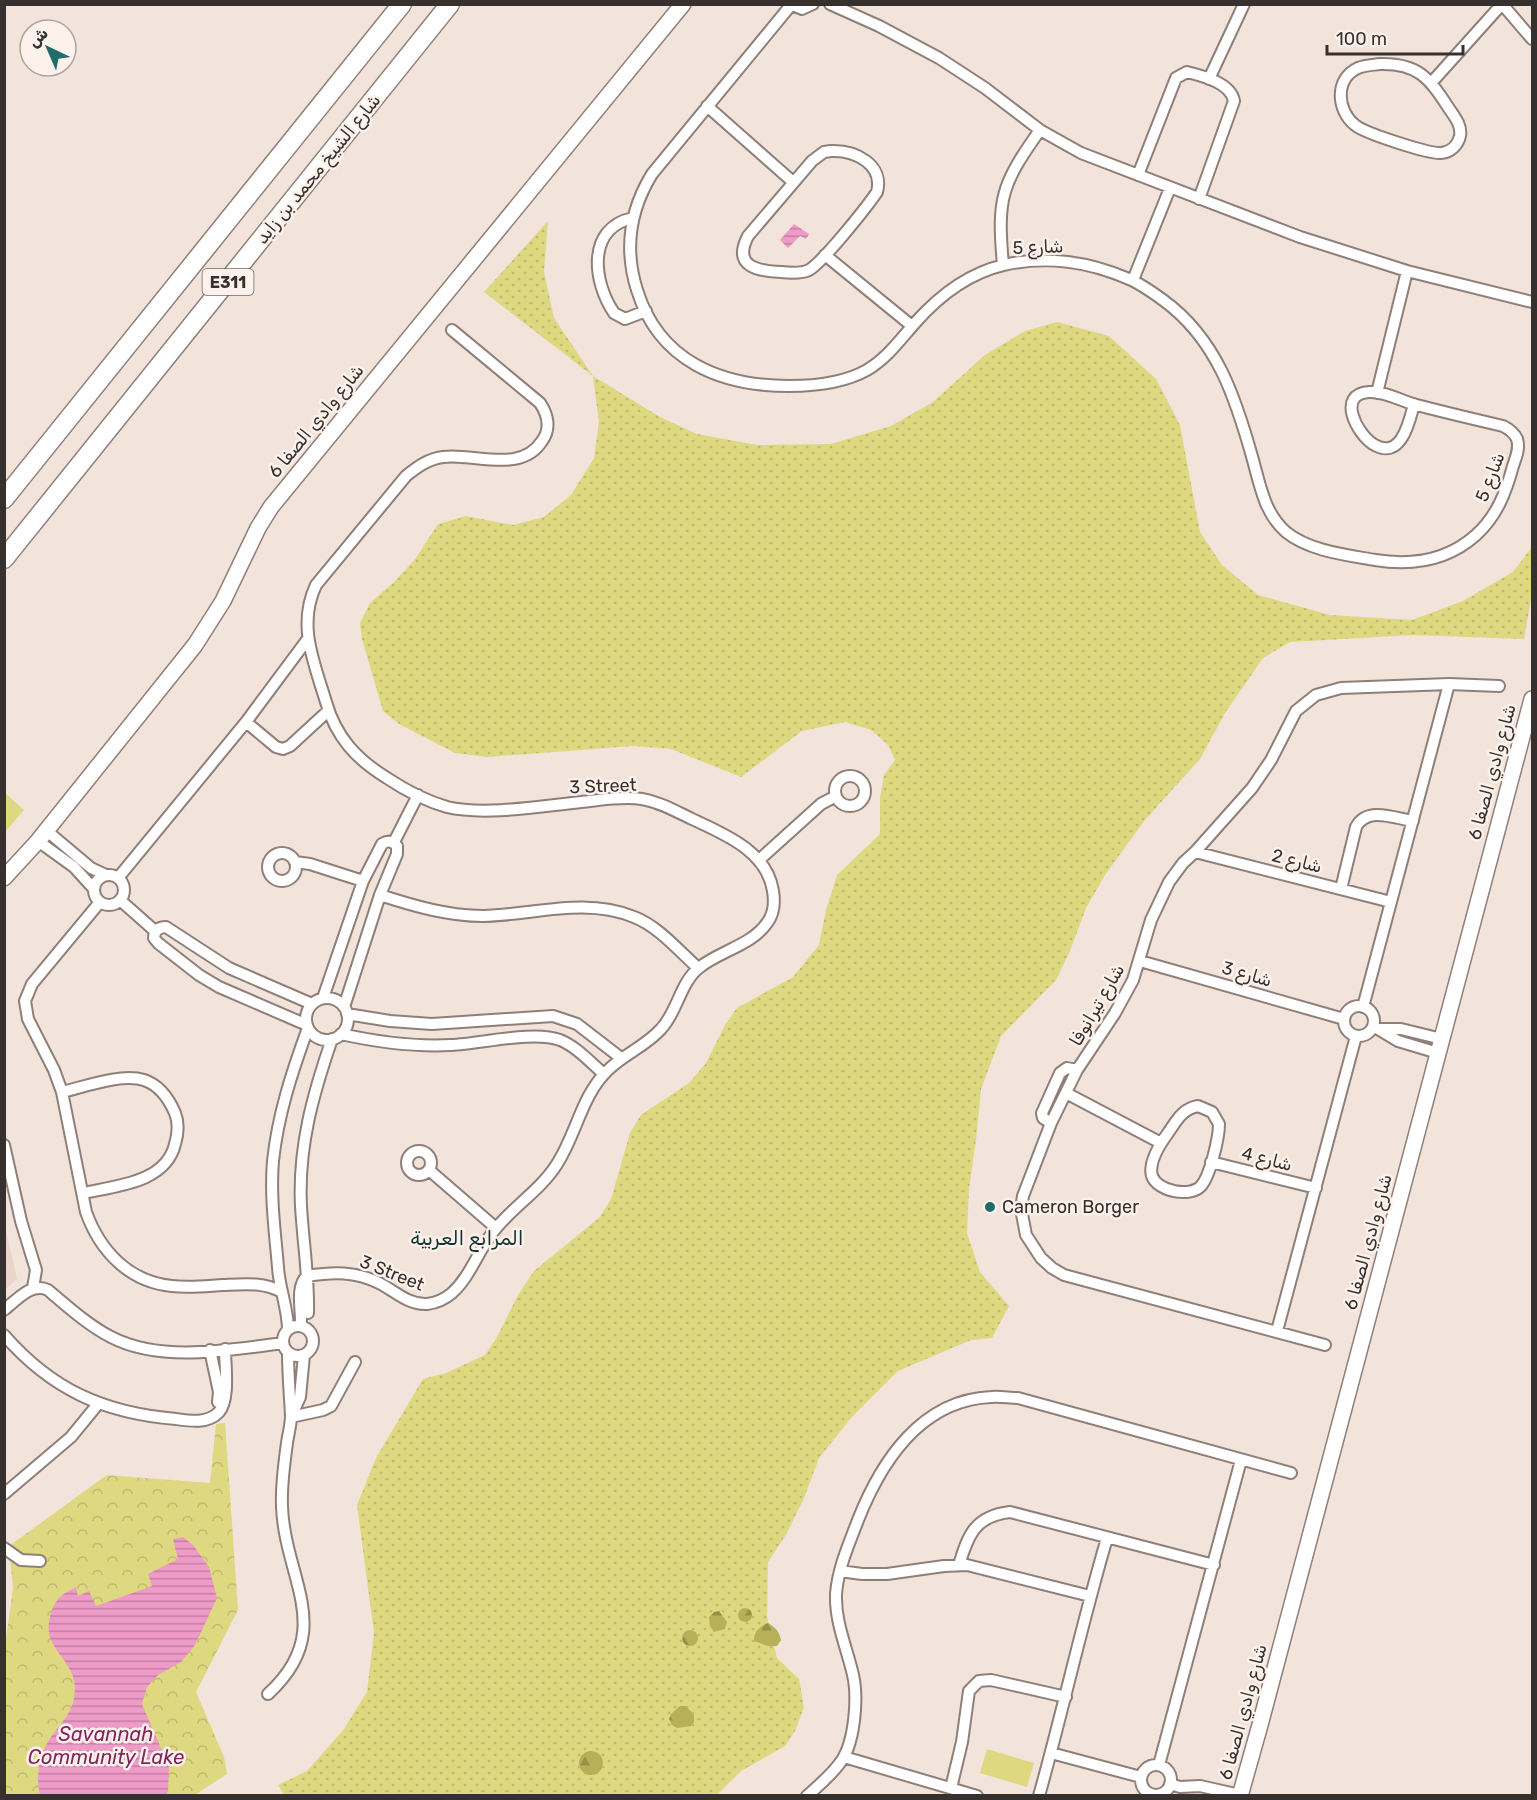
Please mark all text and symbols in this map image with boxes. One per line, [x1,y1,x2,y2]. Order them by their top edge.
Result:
north arrow [18,18,78,78]
scale bar [1327,18,1464,56]
text: ش [24,24,52,51]
text: 100 m [1336,28,1387,50]
street label: شارع الشيخ محمد بن زايد [251,90,387,250]
street label: شارع 5 [1012,235,1064,260]
road number: E311 [202,269,254,295]
street label: شارع وادي الصفا 6 [263,360,369,483]
street label: شارع 5 [1471,449,1510,505]
street label: شارع وادي الصفا 6 [1463,702,1522,843]
street label: 3 Street [569,774,637,798]
street label: شارع 2 [1269,844,1324,879]
street label: شارع 3 [1219,956,1275,993]
street label: شارع تيرانوفا [1065,960,1130,1050]
street label: شارع 4 [1239,1142,1295,1177]
street label: شارع وادي الصفا 6 [1339,1172,1398,1313]
place label: Cameron Borger [1002,1196,1139,1218]
marker: Cameron Borger [983,1200,997,1214]
district label: المرابع العربية [410,1226,524,1252]
street label: 3 Street [357,1250,427,1296]
street label: شارع وادي الصفا 6 [1214,1642,1273,1783]
water label: Savannah Community Lake [28,1722,184,1769]

